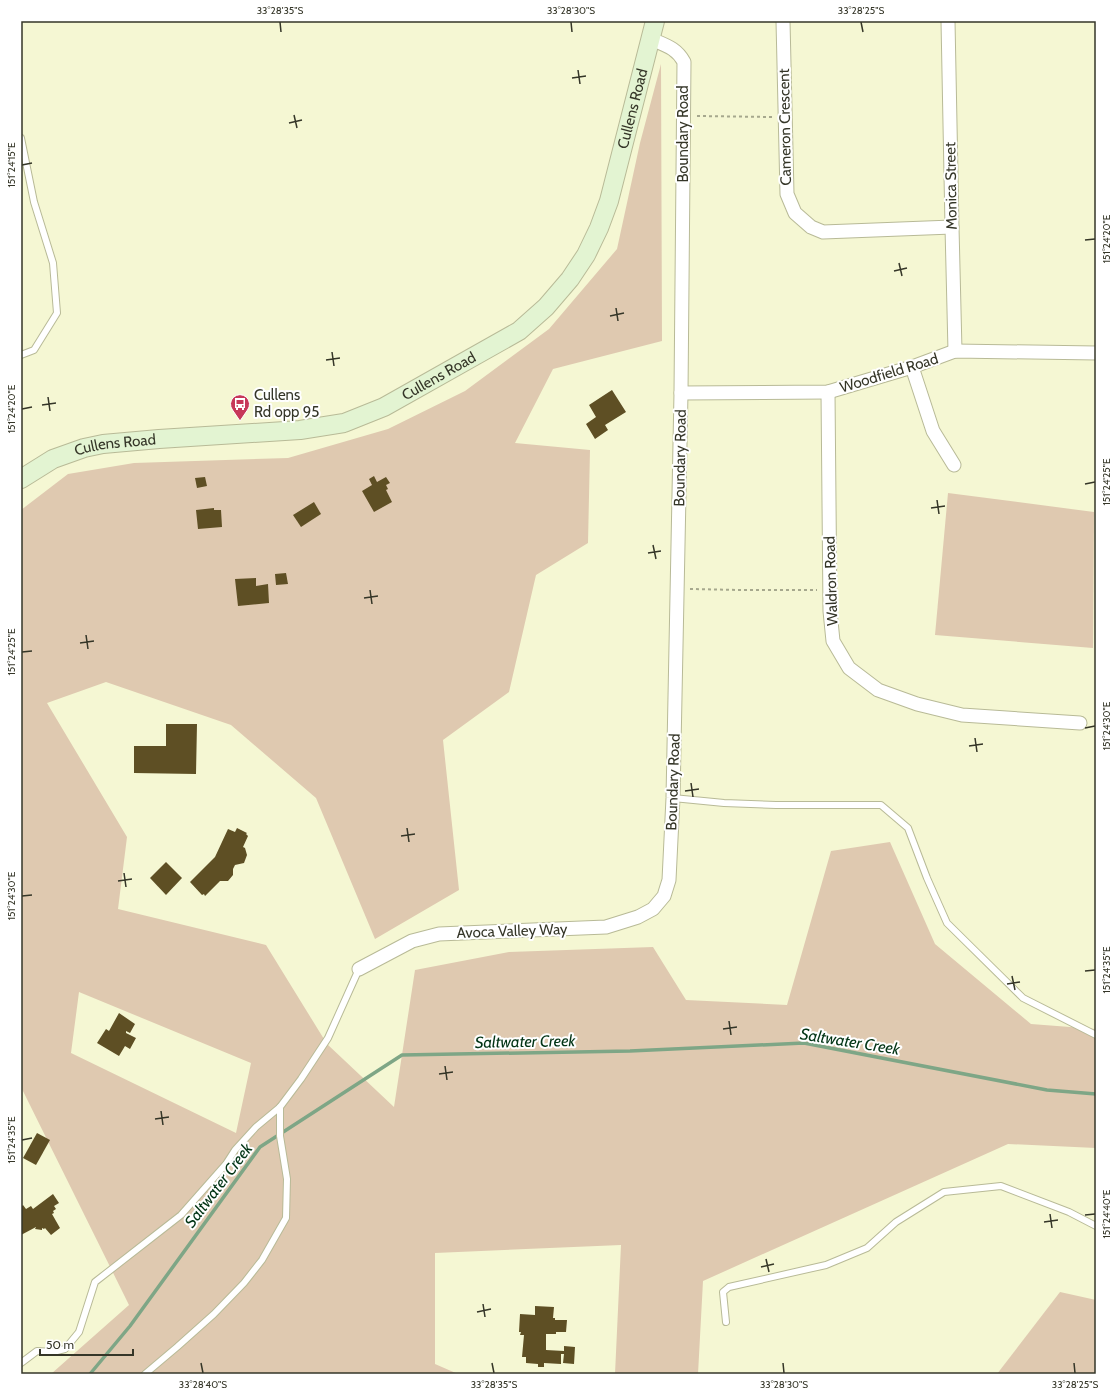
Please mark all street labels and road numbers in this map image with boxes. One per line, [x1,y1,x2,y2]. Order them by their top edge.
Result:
street label: Cullens Road [614,67,651,151]
street label: Cameron Crescent [775,68,795,186]
street label: Boundary Road [674,85,692,183]
street label: Monica Street [941,142,961,230]
street label: Cullens Road [399,348,479,404]
street label: Woodfield Road [838,349,940,397]
street label: Boundary Road [670,409,690,507]
street label: Cullens Road [72,430,157,460]
street label: Waldron Road [820,536,842,626]
street label: Boundary Road [662,733,684,831]
street label: Avoca Valley Way [456,920,568,942]

